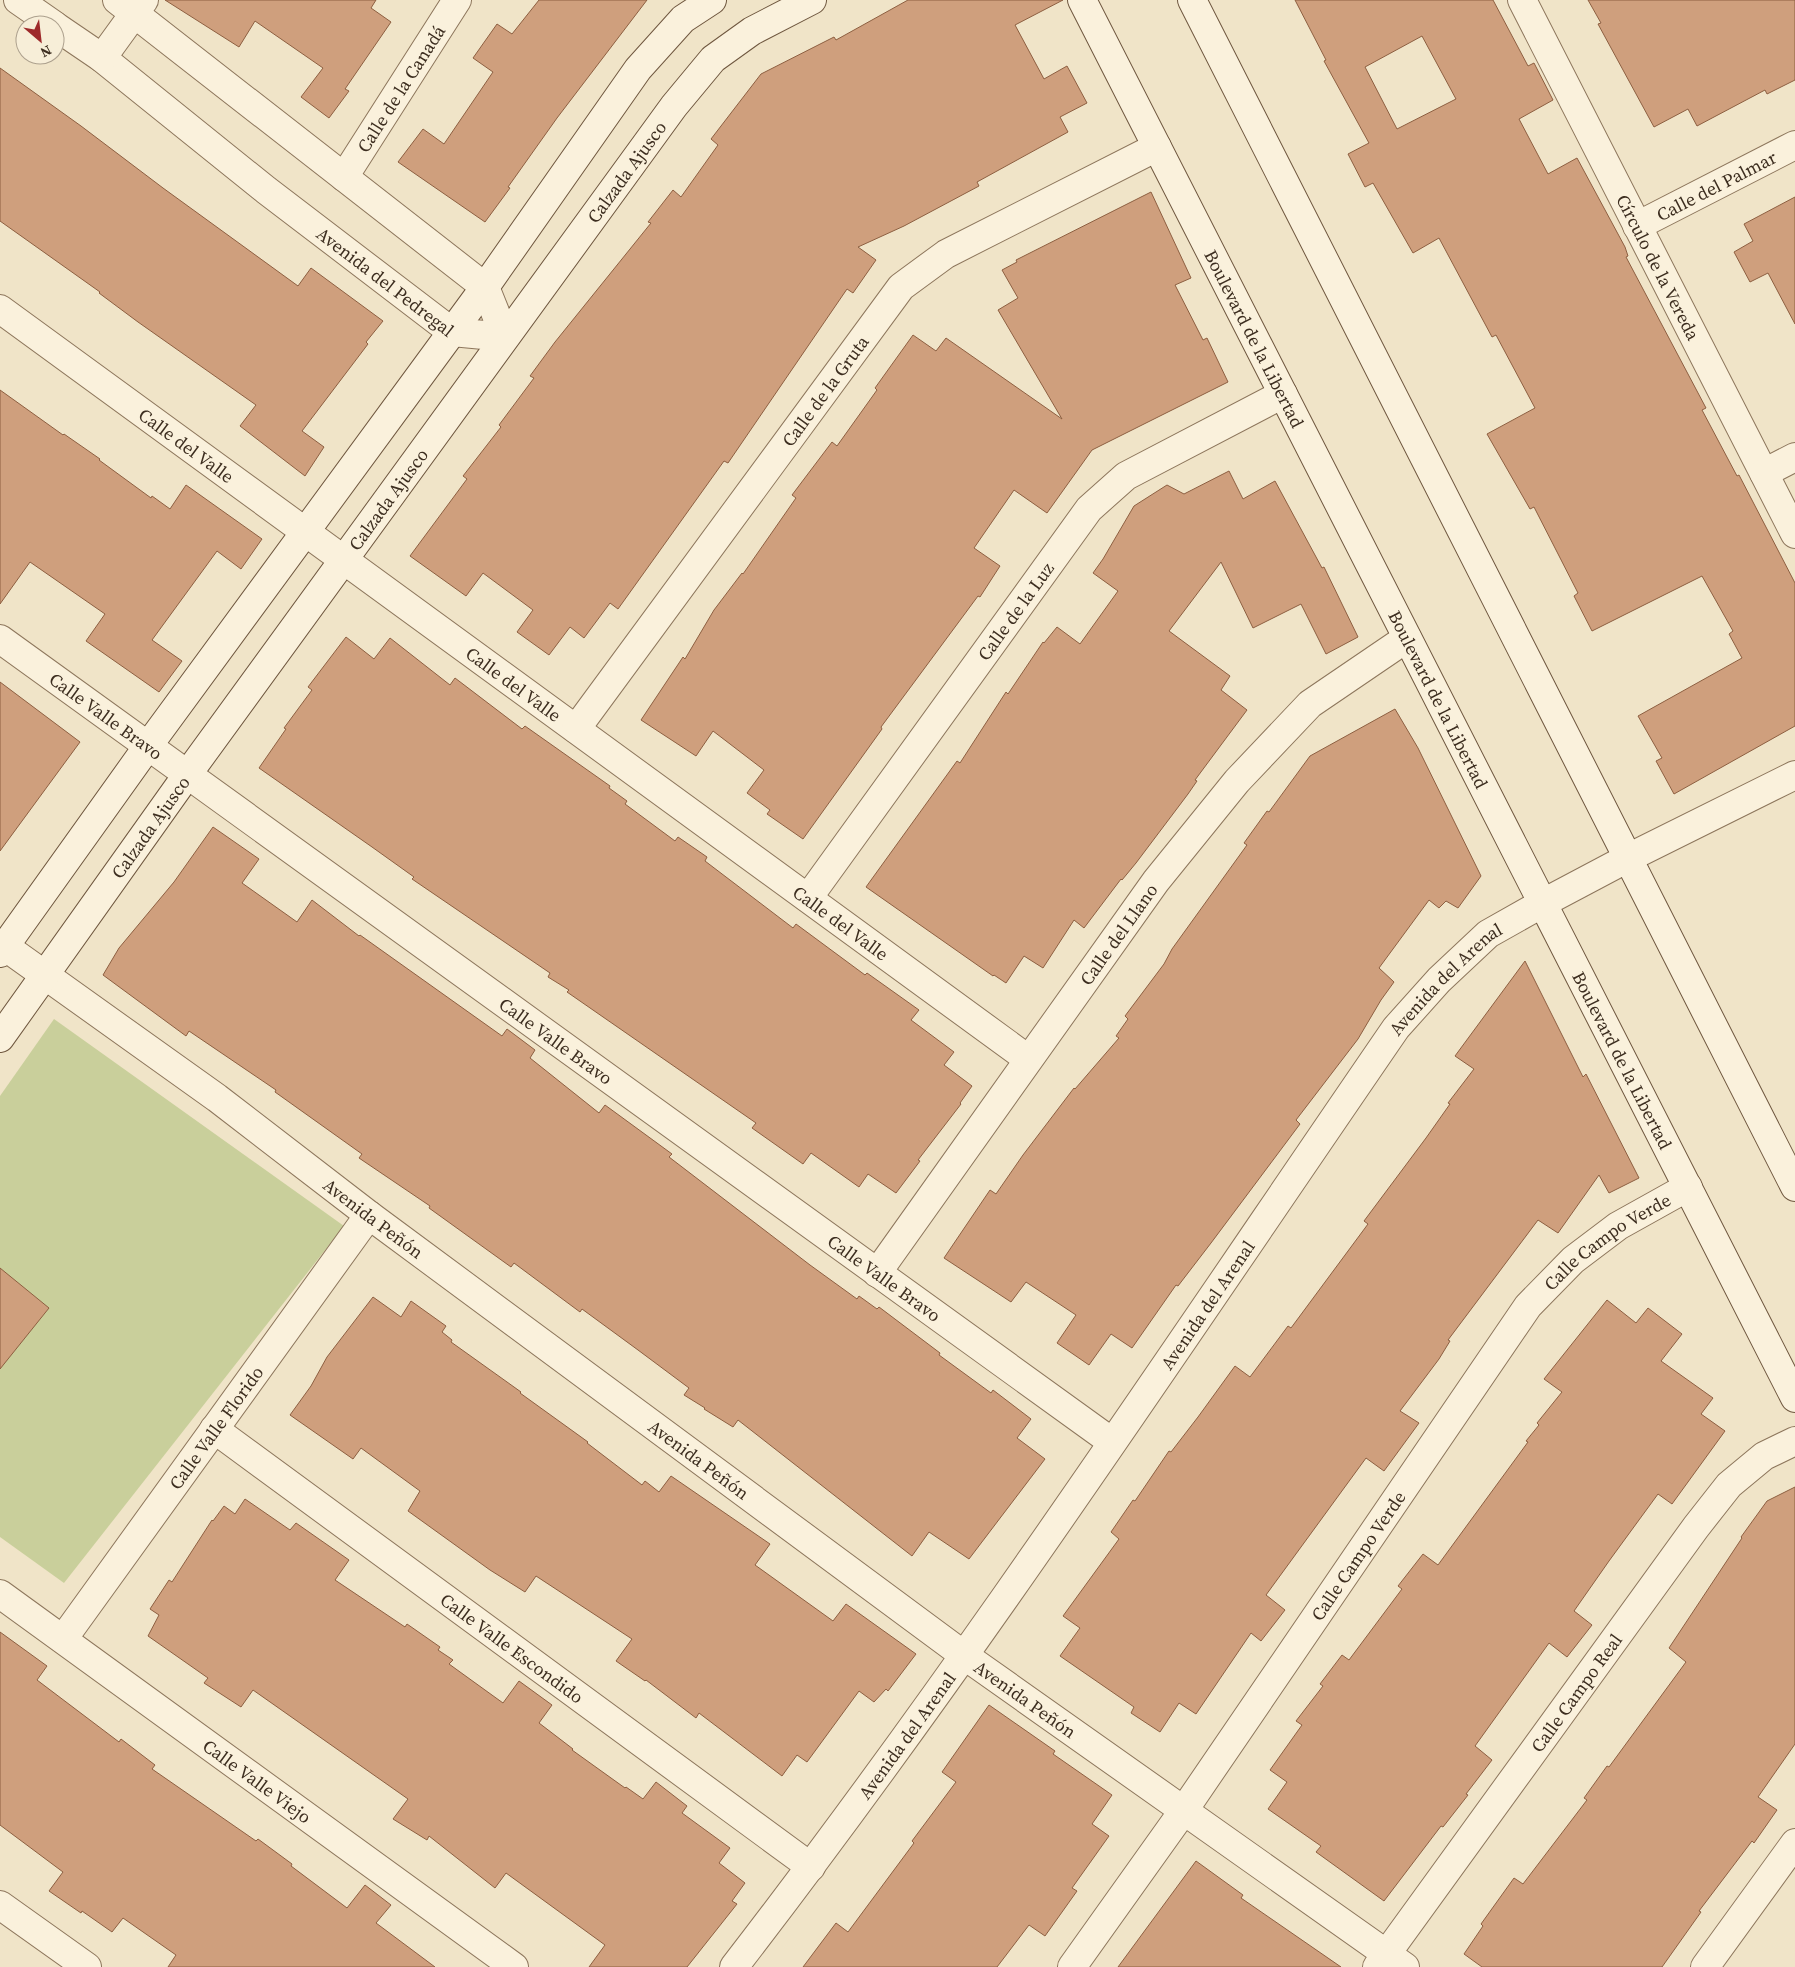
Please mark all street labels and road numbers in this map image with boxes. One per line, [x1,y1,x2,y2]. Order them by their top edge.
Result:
street label: Calle de la Canadá [351,19,451,157]
street label: Calzada Ajusco [581,115,672,228]
street label: Calle del Palmar [1652,144,1781,227]
street label: Círculo de la Vereda [1611,190,1707,345]
street label: Avenida del Pedregal [312,221,460,342]
street label: Boulevard de la Libertad [1199,245,1310,432]
street label: Calle de la Gruta [776,329,875,451]
street label: Calle del Valle [134,402,240,488]
street label: Calzada Ajusco [342,443,433,555]
street label: Calle de la Luz [971,557,1059,665]
street label: Boulevard de la Libertad [1383,606,1494,793]
street label: Calle del Valle [461,641,567,727]
street label: Calle Valle Bravo [44,666,168,765]
street label: Calzada Ajusco [105,770,195,883]
street label: Calle del Llano [1073,878,1163,990]
street label: Calle del Valle [788,879,894,966]
street label: Avenida del Arenal [1382,916,1506,1040]
street label: Boulevard de la Libertad [1567,967,1678,1153]
street label: Calle Valle Bravo [494,991,618,1090]
street label: Avenida Peñón [318,1172,429,1264]
street label: Calle Campo Verde [1538,1187,1675,1295]
street label: Calle Valle Bravo [823,1228,946,1327]
street label: Avenida del Arenal [1154,1235,1260,1374]
street label: Calle Valle Florido [163,1360,269,1494]
street label: Avenida Peñón [643,1414,755,1505]
street label: Calle Campo Verde [1305,1486,1411,1625]
street label: Calle Valle Escondido [436,1587,589,1709]
street label: Calle Campo Real [1525,1628,1627,1757]
street label: Avenida Peñón [969,1654,1082,1744]
street label: Avenida del Arenal [852,1667,961,1804]
street label: Calle Valle Viejo [198,1733,317,1829]

